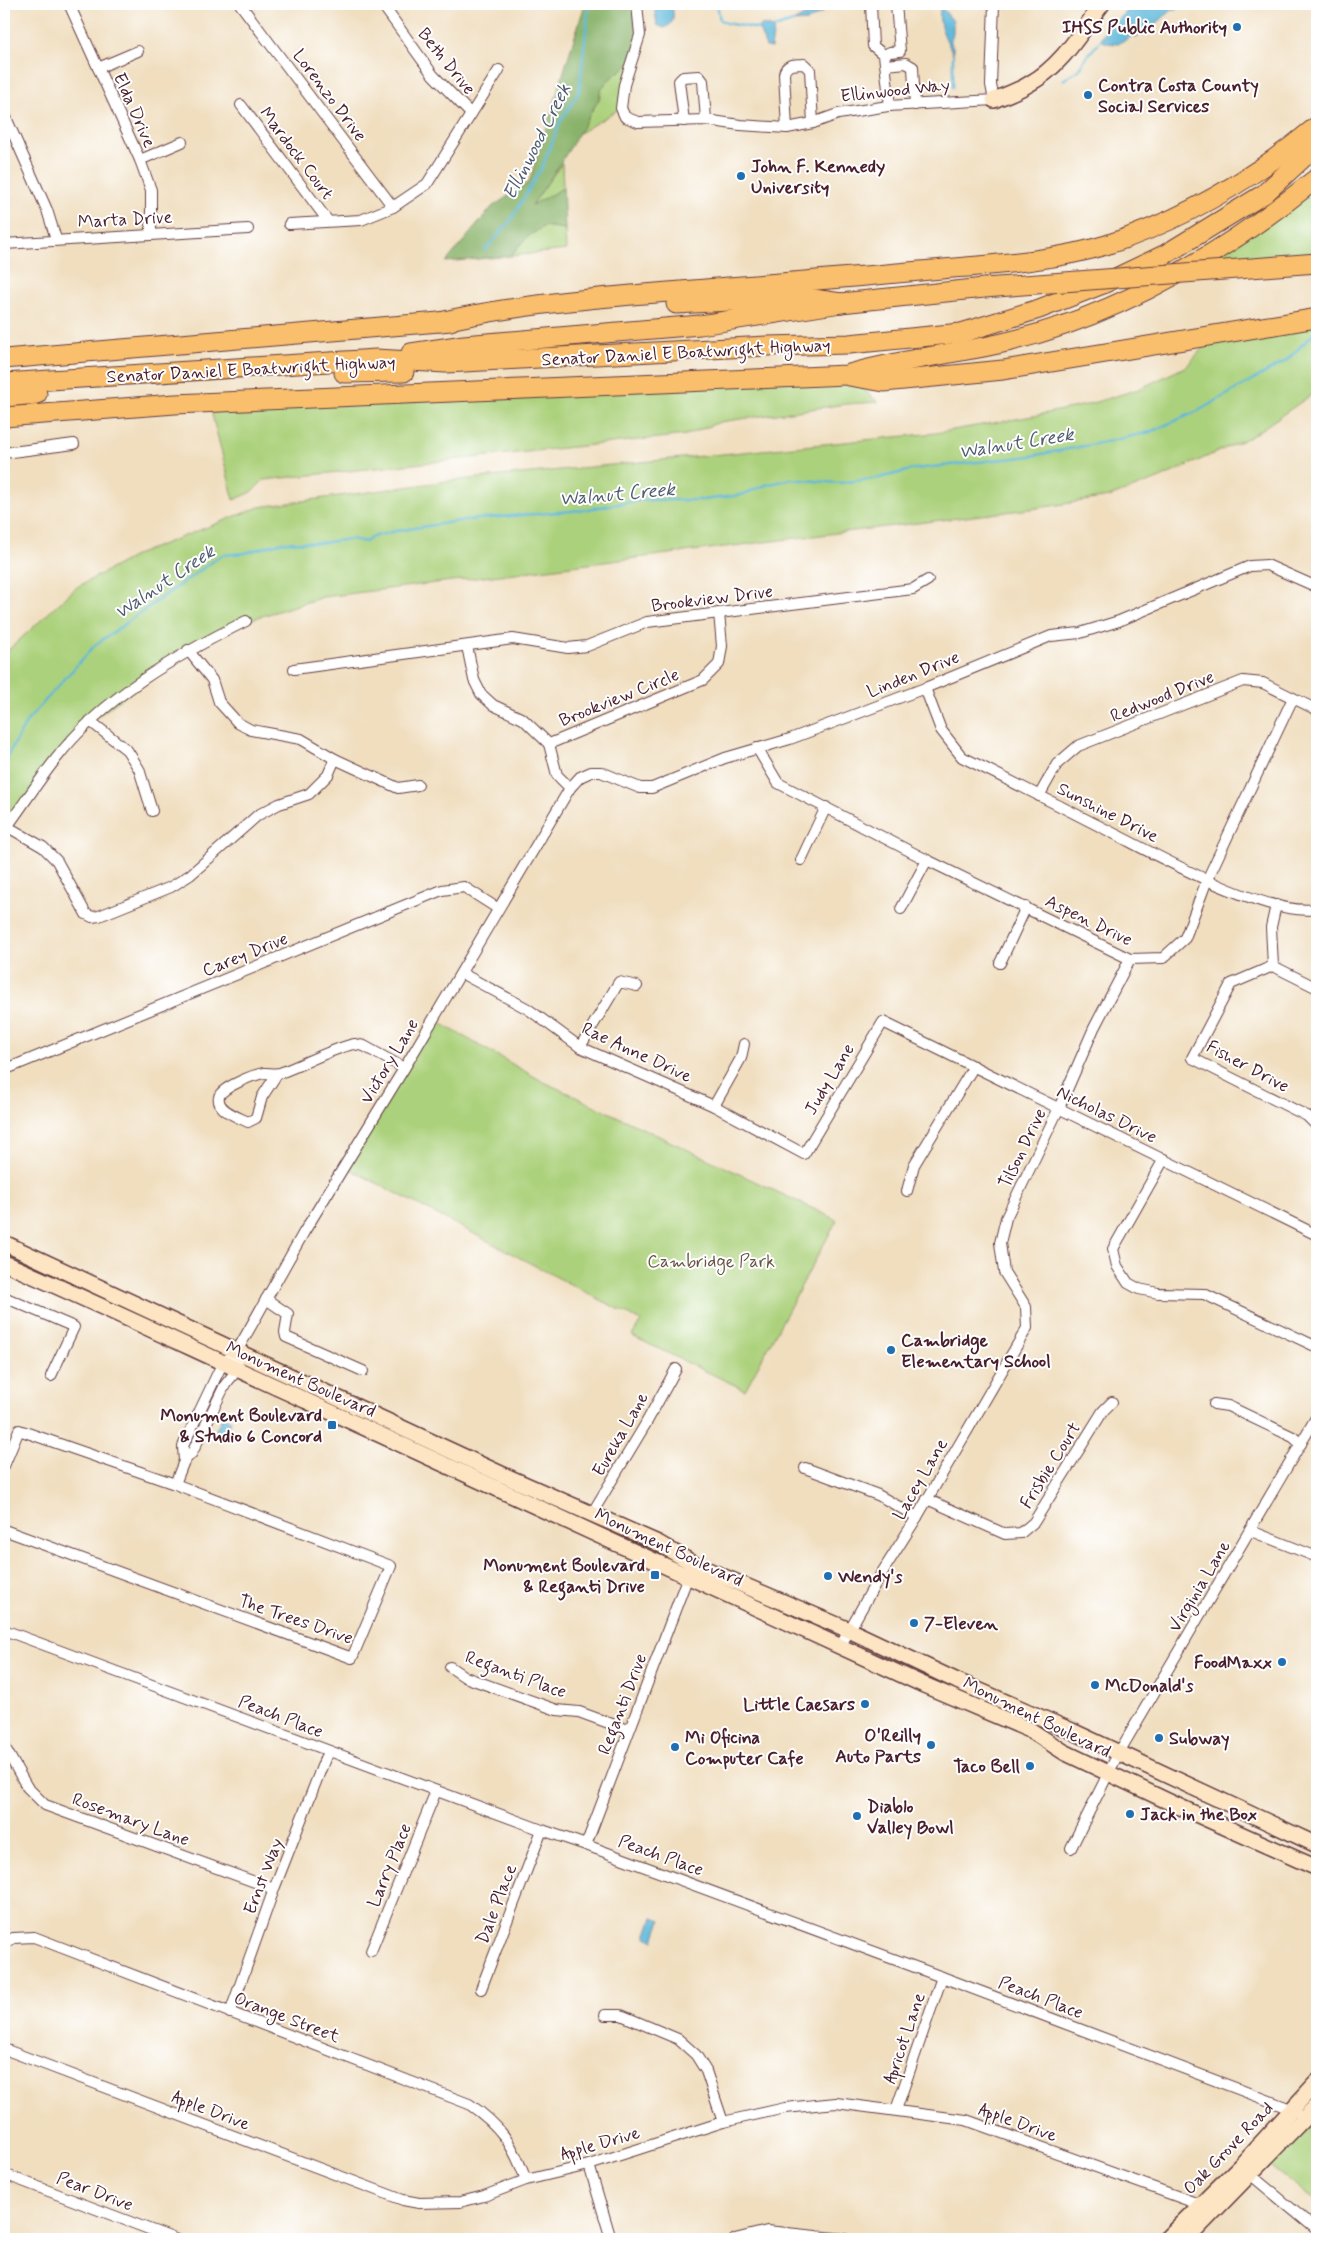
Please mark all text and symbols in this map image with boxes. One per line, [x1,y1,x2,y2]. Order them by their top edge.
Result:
place label: IHSS Public Authority [1062,16,1227,40]
marker: IHSS Public Authority [1231,21,1243,33]
street label: Beth Drive [412,23,481,100]
street label: Lorenzo Drive [287,45,372,147]
street label: Elda Drive [107,69,161,152]
street label: Ellinwood Way [839,73,951,109]
place label: Contra Costa County Social Services [1098,74,1259,119]
water label: Ellinwood Creek [497,79,578,204]
marker: Contra Costa County Social Services [1082,89,1094,101]
street label: Mardock Court [253,102,339,205]
place label: John F. Kennedy University [751,155,885,200]
marker: John F. Kennedy University [735,170,747,182]
street label: Marta Drive [77,206,173,234]
street label: Senator Daniel E Boatwright Highway [541,333,831,375]
street label: Senator Daniel E Boatwright Highway [106,350,396,392]
water label: Walnut Creek [957,422,1077,465]
water label: Walnut Creek [558,477,677,512]
water label: Walnut Creek [110,539,221,625]
street label: Brookview Drive [650,580,774,618]
street label: Linden Drive [864,645,963,704]
street label: Brookview Circle [556,663,683,733]
street label: Redwood Drive [1107,665,1218,729]
street label: Sunshine Drive [1053,777,1162,849]
street label: Aspen Drive [1041,889,1136,952]
street label: Carey Drive [199,927,292,983]
street label: Victory Lane [355,1014,425,1109]
street label: Rae Anne Drive [578,1017,696,1089]
street label: Fisher Drive [1202,1035,1293,1099]
street label: Judy Lane [799,1039,861,1120]
street label: Nicholas Drive [1052,1080,1161,1150]
street label: Tilson Drive [993,1104,1053,1192]
park label: Cambridge Park [647,1250,775,1275]
place label: Cambridge Elementary School [901,1329,1051,1374]
street label: Monument Boulevard [222,1336,379,1424]
marker: Cambridge Elementary School [885,1344,897,1356]
street label: Eureka Lane [587,1388,655,1481]
place label: Monument Boulevard & Studio 6 Concord [160,1404,322,1449]
street label: Frisbie Court [1015,1418,1087,1513]
marker: Monument Boulevard & Studio 6 Concord [326,1419,338,1431]
street label: Lacey Lane [888,1434,954,1525]
street label: Monument Boulevard [590,1503,747,1593]
street label: Virginia Lane [1163,1536,1237,1637]
place label: Monument Boulevard & Reganti Drive [483,1554,645,1601]
place label: Wendy's [837,1565,902,1589]
marker: Monument Boulevard & Reganti Drive [649,1569,661,1581]
marker: Wendy's [822,1570,834,1582]
street label: The Trees Drive [235,1589,356,1651]
place label: 7-Eleven [924,1612,999,1636]
marker: 7-Eleven [908,1617,920,1629]
street label: Reganti Place [461,1645,570,1706]
street label: Reganti Drive [593,1650,655,1759]
place label: FoodMaxx [1194,1651,1272,1675]
marker: FoodMaxx [1276,1656,1288,1668]
street label: Monument Boulevard [959,1672,1115,1764]
place label: McDonald's [1105,1674,1193,1698]
marker: McDonald's [1089,1679,1101,1691]
street label: Peach Place [235,1690,326,1744]
place label: Little Caesars [743,1693,855,1717]
marker: Little Caesars [859,1698,871,1710]
place label: O'Reilly Auto Parts [835,1724,921,1769]
place label: Mi Oficina Computer Cafe [685,1726,804,1771]
place label: Subway [1169,1727,1230,1751]
marker: Subway [1153,1732,1165,1744]
marker: O'Reilly Auto Parts [925,1739,937,1751]
marker: Mi Oficina Computer Cafe [669,1741,681,1753]
place label: Taco Bell [953,1755,1021,1779]
marker: Taco Bell [1024,1760,1036,1772]
street label: Rosemary Lane [69,1788,193,1852]
place label: Diablo Valley Bowl [867,1795,954,1840]
place label: Jack in the Box [1140,1803,1257,1827]
marker: Jack in the Box [1124,1808,1136,1820]
marker: Diablo Valley Bowl [851,1810,863,1822]
street label: Larry Place [362,1820,418,1911]
street label: Peach Place [615,1829,707,1882]
street label: Ernst Way [238,1835,289,1918]
street label: Dale Place [471,1861,523,1948]
street label: Peach Place [995,1971,1086,2025]
street label: Orange Street [230,1987,343,2050]
street label: Apricot Lane [878,1989,933,2087]
street label: Apple Drive [168,2085,253,2138]
street label: Oak Grove Road [1178,2097,1279,2200]
street label: Apple Drive [975,2098,1060,2149]
street label: Apple Drive [558,2121,643,2168]
street label: Pear Drive [53,2166,136,2218]

